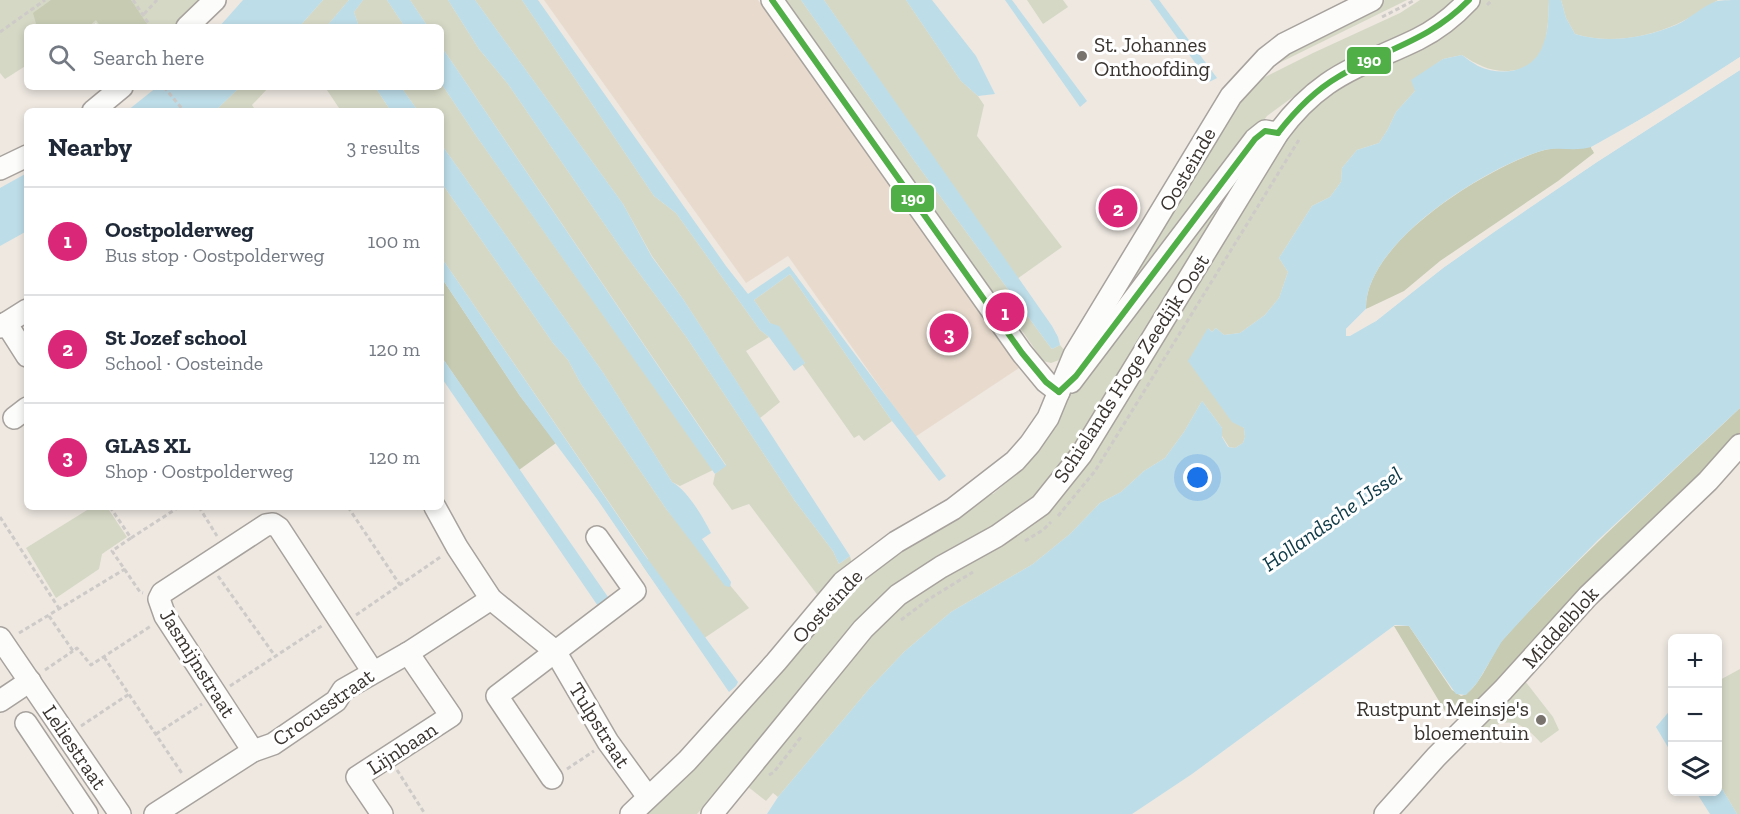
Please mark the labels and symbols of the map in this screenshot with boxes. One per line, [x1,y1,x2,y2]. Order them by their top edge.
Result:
place label: St. Johannes Onthoofding [1094,32,1210,81]
line badge: 190 [1346,46,1392,75]
marker: St. Johannes Onthoofding [1075,49,1089,63]
text: 190 [1357,51,1381,70]
street label: Oosteinde [1153,123,1221,215]
line badge: 190 [890,184,935,213]
pin: 2 [1098,186,1138,230]
text: 190 [901,189,925,208]
street label: Schielands Hoge Zeedijk Oost [1048,249,1215,487]
pin: 1 [986,290,1024,334]
pin: 3 [930,310,968,356]
water label: Hollandsche IJssel [1257,461,1407,577]
your location [1183,463,1212,492]
street label: Oosteinde [786,564,868,648]
street label: Middelblok [1517,581,1603,673]
street label: Jasmijnstraat [154,604,241,723]
street label: Crocusstraat [268,663,379,751]
street label: Tulpstraat [564,678,636,772]
place label: Rustpunt Meinsje's bloementuin [1356,696,1529,745]
street label: Leliestraat [38,700,112,794]
marker: Rustpunt Meinsje's bloementuin [1534,713,1548,727]
street label: Lijnbaan [362,716,442,781]

